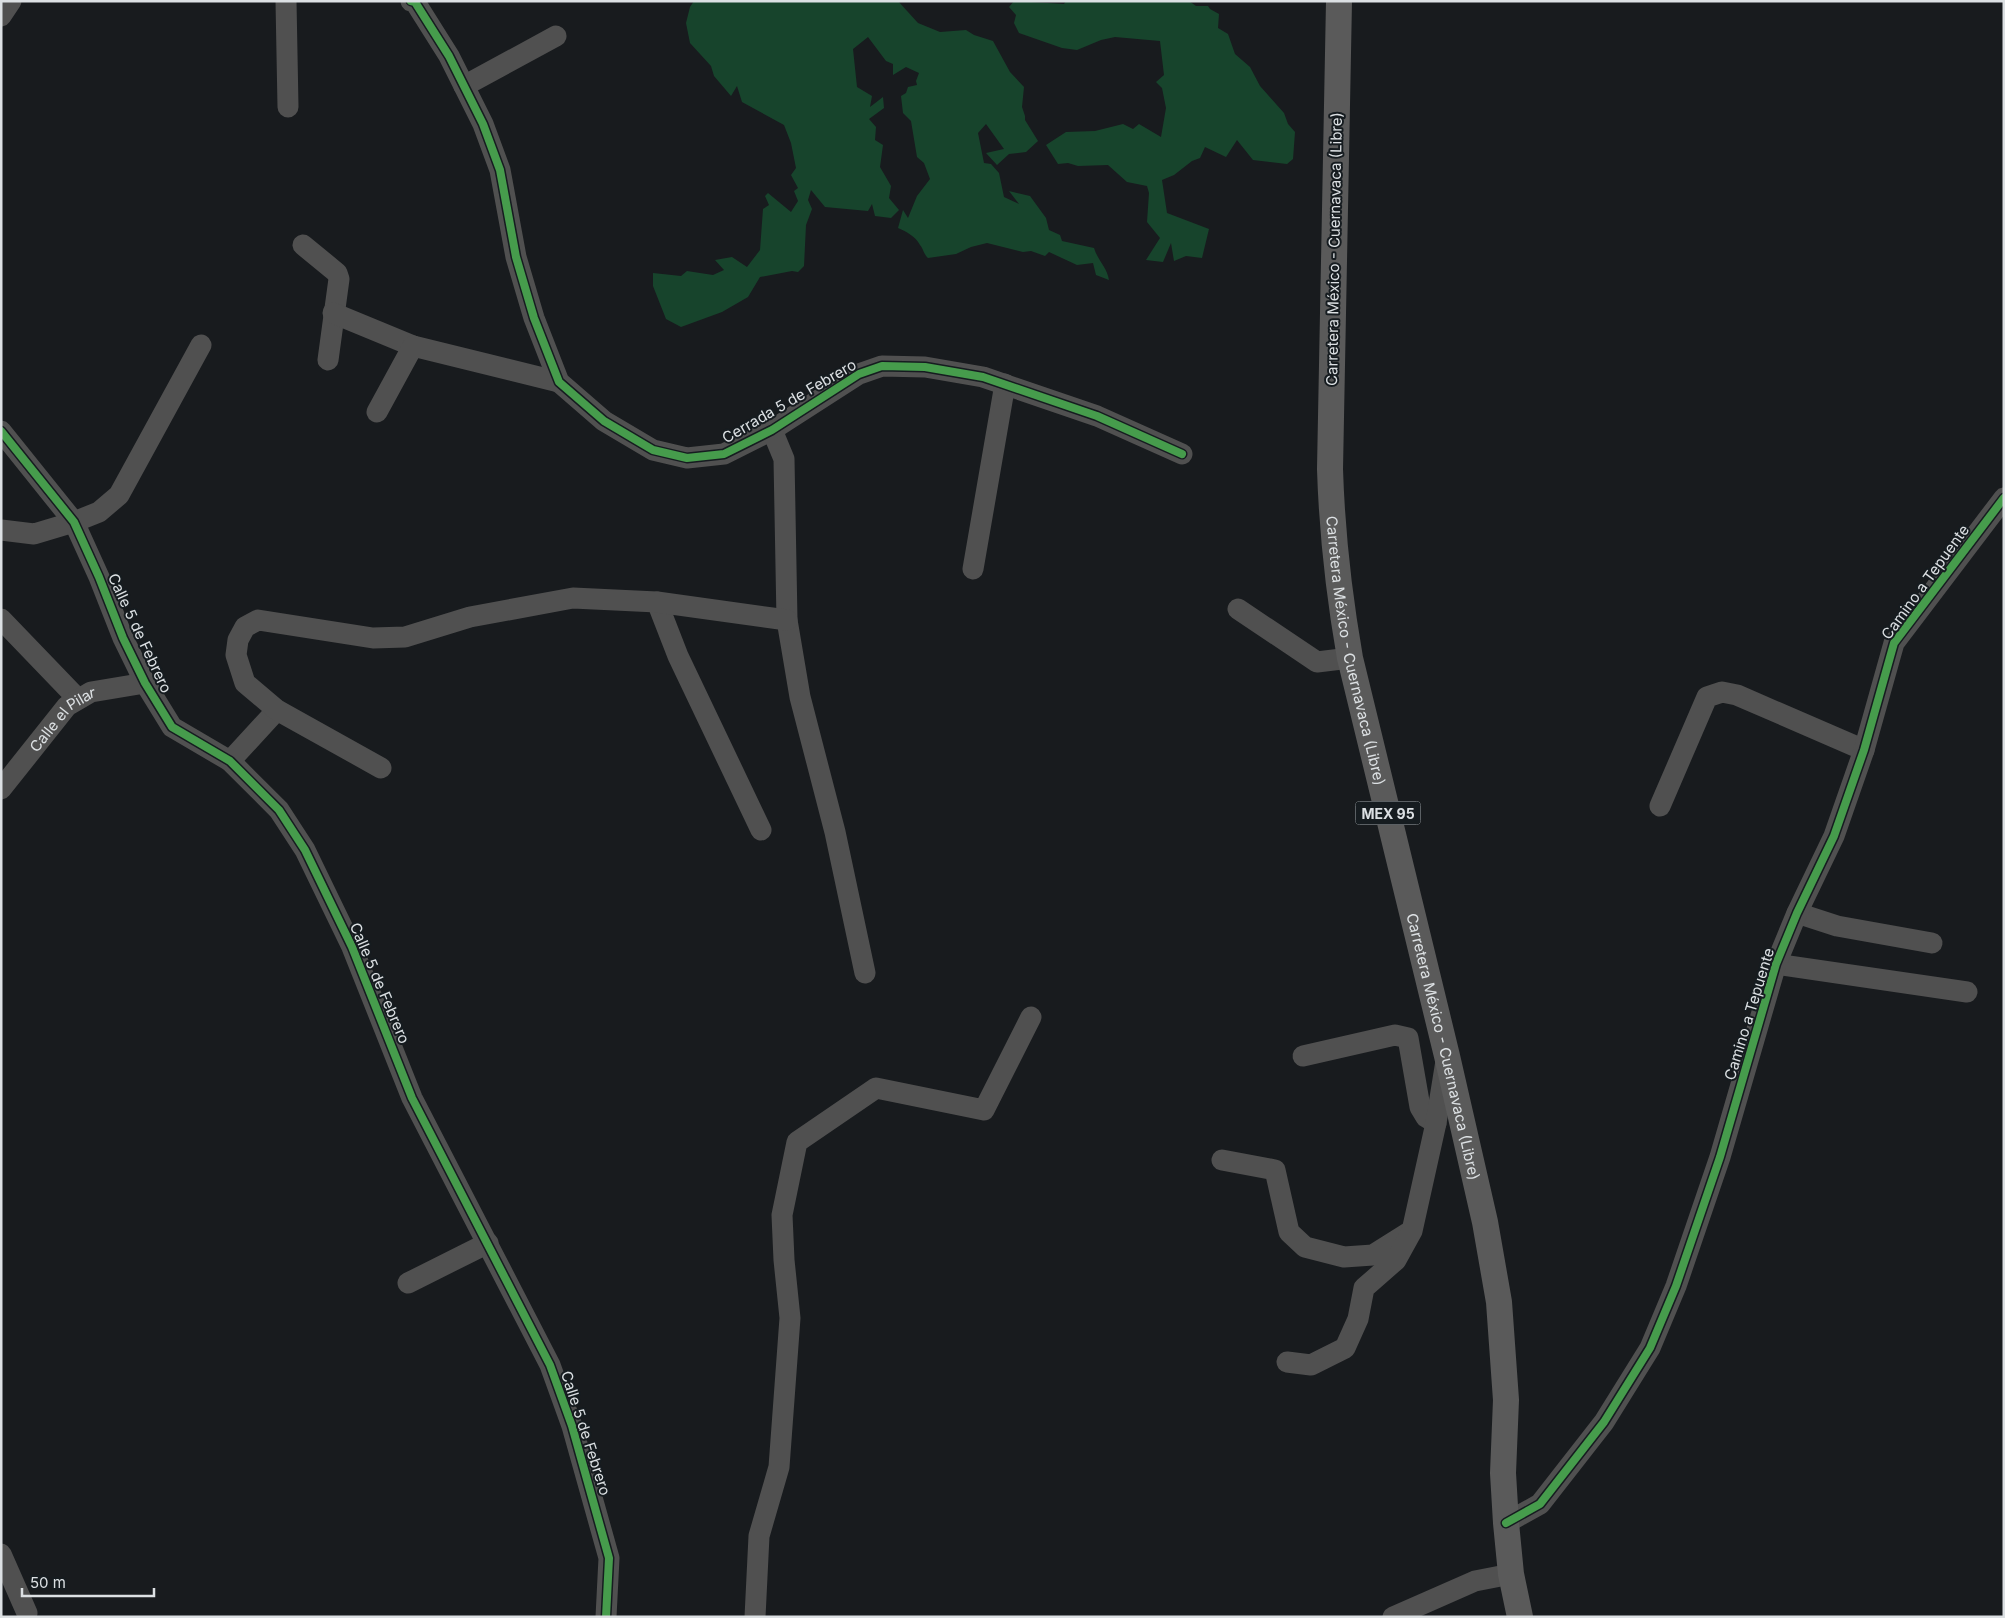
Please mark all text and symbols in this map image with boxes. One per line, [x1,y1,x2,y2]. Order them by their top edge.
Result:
street label: Carretera México - Cuernavaca (Libre) [1322,112,1346,386]
street label: Cerrada 5 de Febrero [719,355,859,447]
street label: Carretera México - Cuernavaca (Libre) [1323,515,1390,787]
street label: Camino a Tepuente [1877,521,1973,643]
street label: Calle 5 de Febrero [104,570,176,696]
street label: Calle el Pilar [25,682,97,755]
road number: MEX 95 [1356,801,1420,824]
street label: Carretera México - Cuernavaca (Libre) [1403,911,1485,1182]
street label: Calle 5 de Febrero [346,920,414,1046]
street label: Camino a Tepuente [1720,946,1778,1082]
street label: Calle 5 de Febrero [557,1368,615,1498]
scale bar [22,1566,155,1598]
text: 50 m [30,1573,66,1592]

